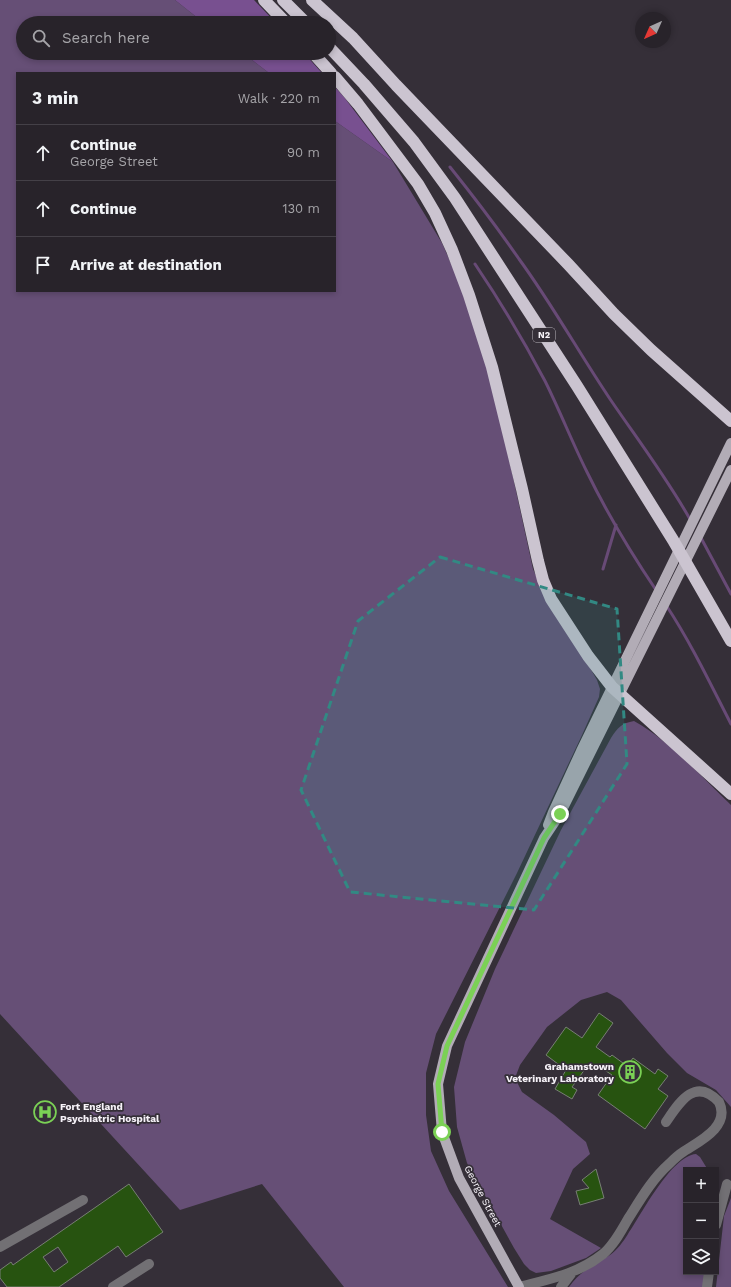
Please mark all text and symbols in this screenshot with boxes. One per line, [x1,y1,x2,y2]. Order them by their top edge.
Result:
north arrow [635,12,671,48]
search box [16,16,336,60]
icon: search [30,27,52,49]
text: Search here [62,29,150,47]
text: 3 min [32,88,78,108]
text: Walk · 220 m [238,91,320,106]
text: Continue [70,136,137,154]
icon: ahead [32,142,54,164]
text: 90 m [287,145,320,160]
text: George Street [70,154,158,169]
icon: ahead [32,198,54,220]
text: Continue [70,200,137,218]
text: 130 m [282,201,320,216]
icon: arrive [32,254,54,276]
text: Arrive at destination [70,256,222,274]
road number: N2 [533,328,555,342]
route end [551,805,569,823]
building icon: Grahamstown Veterinary Laboratory [617,1059,643,1085]
place label: Grahamstown Veterinary Laboratory [506,1061,614,1084]
hospital icon: Fort England Psychiatric Hospital [32,1099,58,1125]
place label: Fort England Psychiatric Hospital [60,1101,160,1124]
route start [433,1123,451,1141]
street label: George Street [462,1164,504,1229]
map controls [683,1167,719,1275]
button: + [683,1167,719,1203]
button: − [683,1203,719,1239]
button: layers [683,1239,719,1275]

